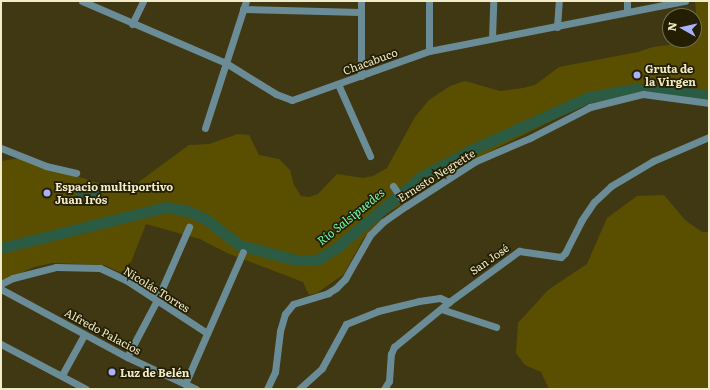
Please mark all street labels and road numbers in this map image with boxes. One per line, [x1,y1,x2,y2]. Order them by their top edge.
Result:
street label: Chacabuco [341,45,399,77]
street label: Ernesto Negrette [395,146,477,204]
street label: San José [467,241,511,277]
street label: Nicolás Torres [122,263,192,315]
street label: Alfredo Palacios [63,305,143,357]

